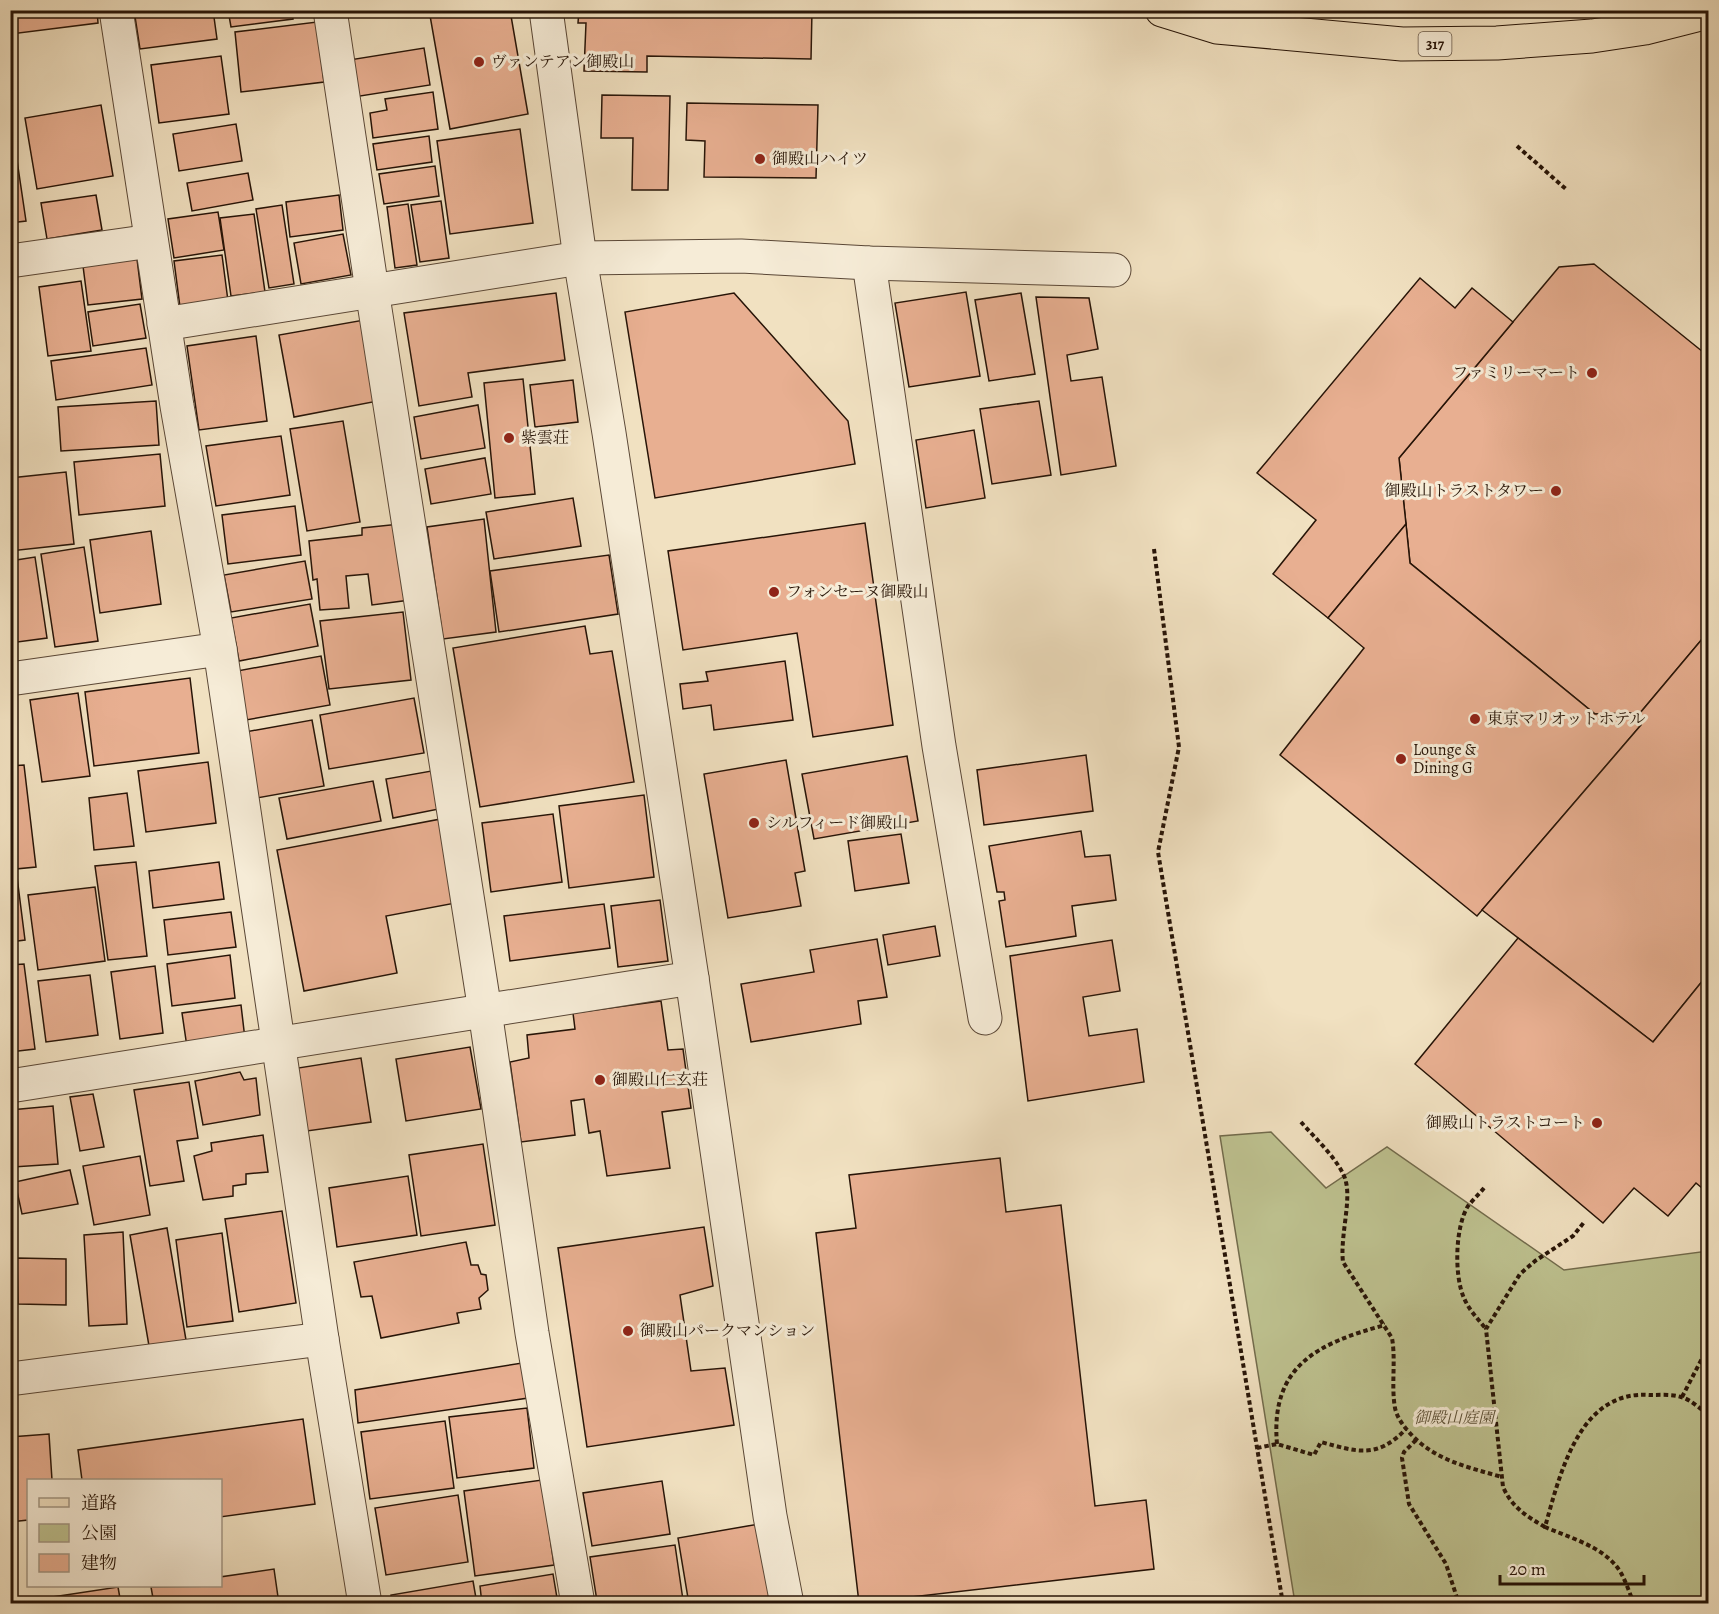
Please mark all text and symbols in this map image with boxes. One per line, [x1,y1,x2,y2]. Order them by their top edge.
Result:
road number: 317 [1418,32,1452,56]
place label: ヴァンテアン御殿山 [491,51,634,73]
marker: ヴァンテアン御殿山 [472,55,486,69]
place label: 御殿山ハイツ [772,148,868,170]
marker: 御殿山ハイツ [753,152,767,166]
place label: ファミリーマート [1452,362,1580,384]
marker: ファミリーマート [1585,366,1599,380]
place label: 紫雲荘 [521,427,569,449]
marker: 紫雲荘 [502,431,516,445]
place label: 御殿山トラストタワー [1384,480,1544,502]
marker: 御殿山トラストタワー [1549,484,1563,498]
place label: フォンセーヌ御殿山 [786,581,929,603]
marker: フォンセーヌ御殿山 [767,585,781,599]
place label: 東京マリオットホテル [1487,708,1646,730]
marker: 東京マリオットホテル [1468,712,1482,726]
place label: Lounge & Dining G [1413,739,1477,779]
marker: Lounge & Dining G [1394,752,1408,766]
place label: シルフィード御殿山 [766,812,908,834]
marker: シルフィード御殿山 [747,816,761,830]
place label: 御殿山仁玄荘 [612,1069,708,1091]
marker: 御殿山仁玄荘 [593,1073,607,1087]
place label: 御殿山トラストコート [1426,1112,1585,1134]
marker: 御殿山トラストコート [1590,1116,1604,1130]
place label: 御殿山パークマンション [640,1320,815,1342]
marker: 御殿山パークマンション [621,1324,635,1338]
park label: 御殿山庭園 [1414,1407,1497,1429]
legend [27,1479,222,1587]
text: 道路 [81,1491,117,1515]
text: 公園 [81,1521,117,1545]
scale bar [1500,1548,1644,1586]
text: 建物 [81,1551,117,1575]
text: 20 m [1509,1557,1546,1581]

